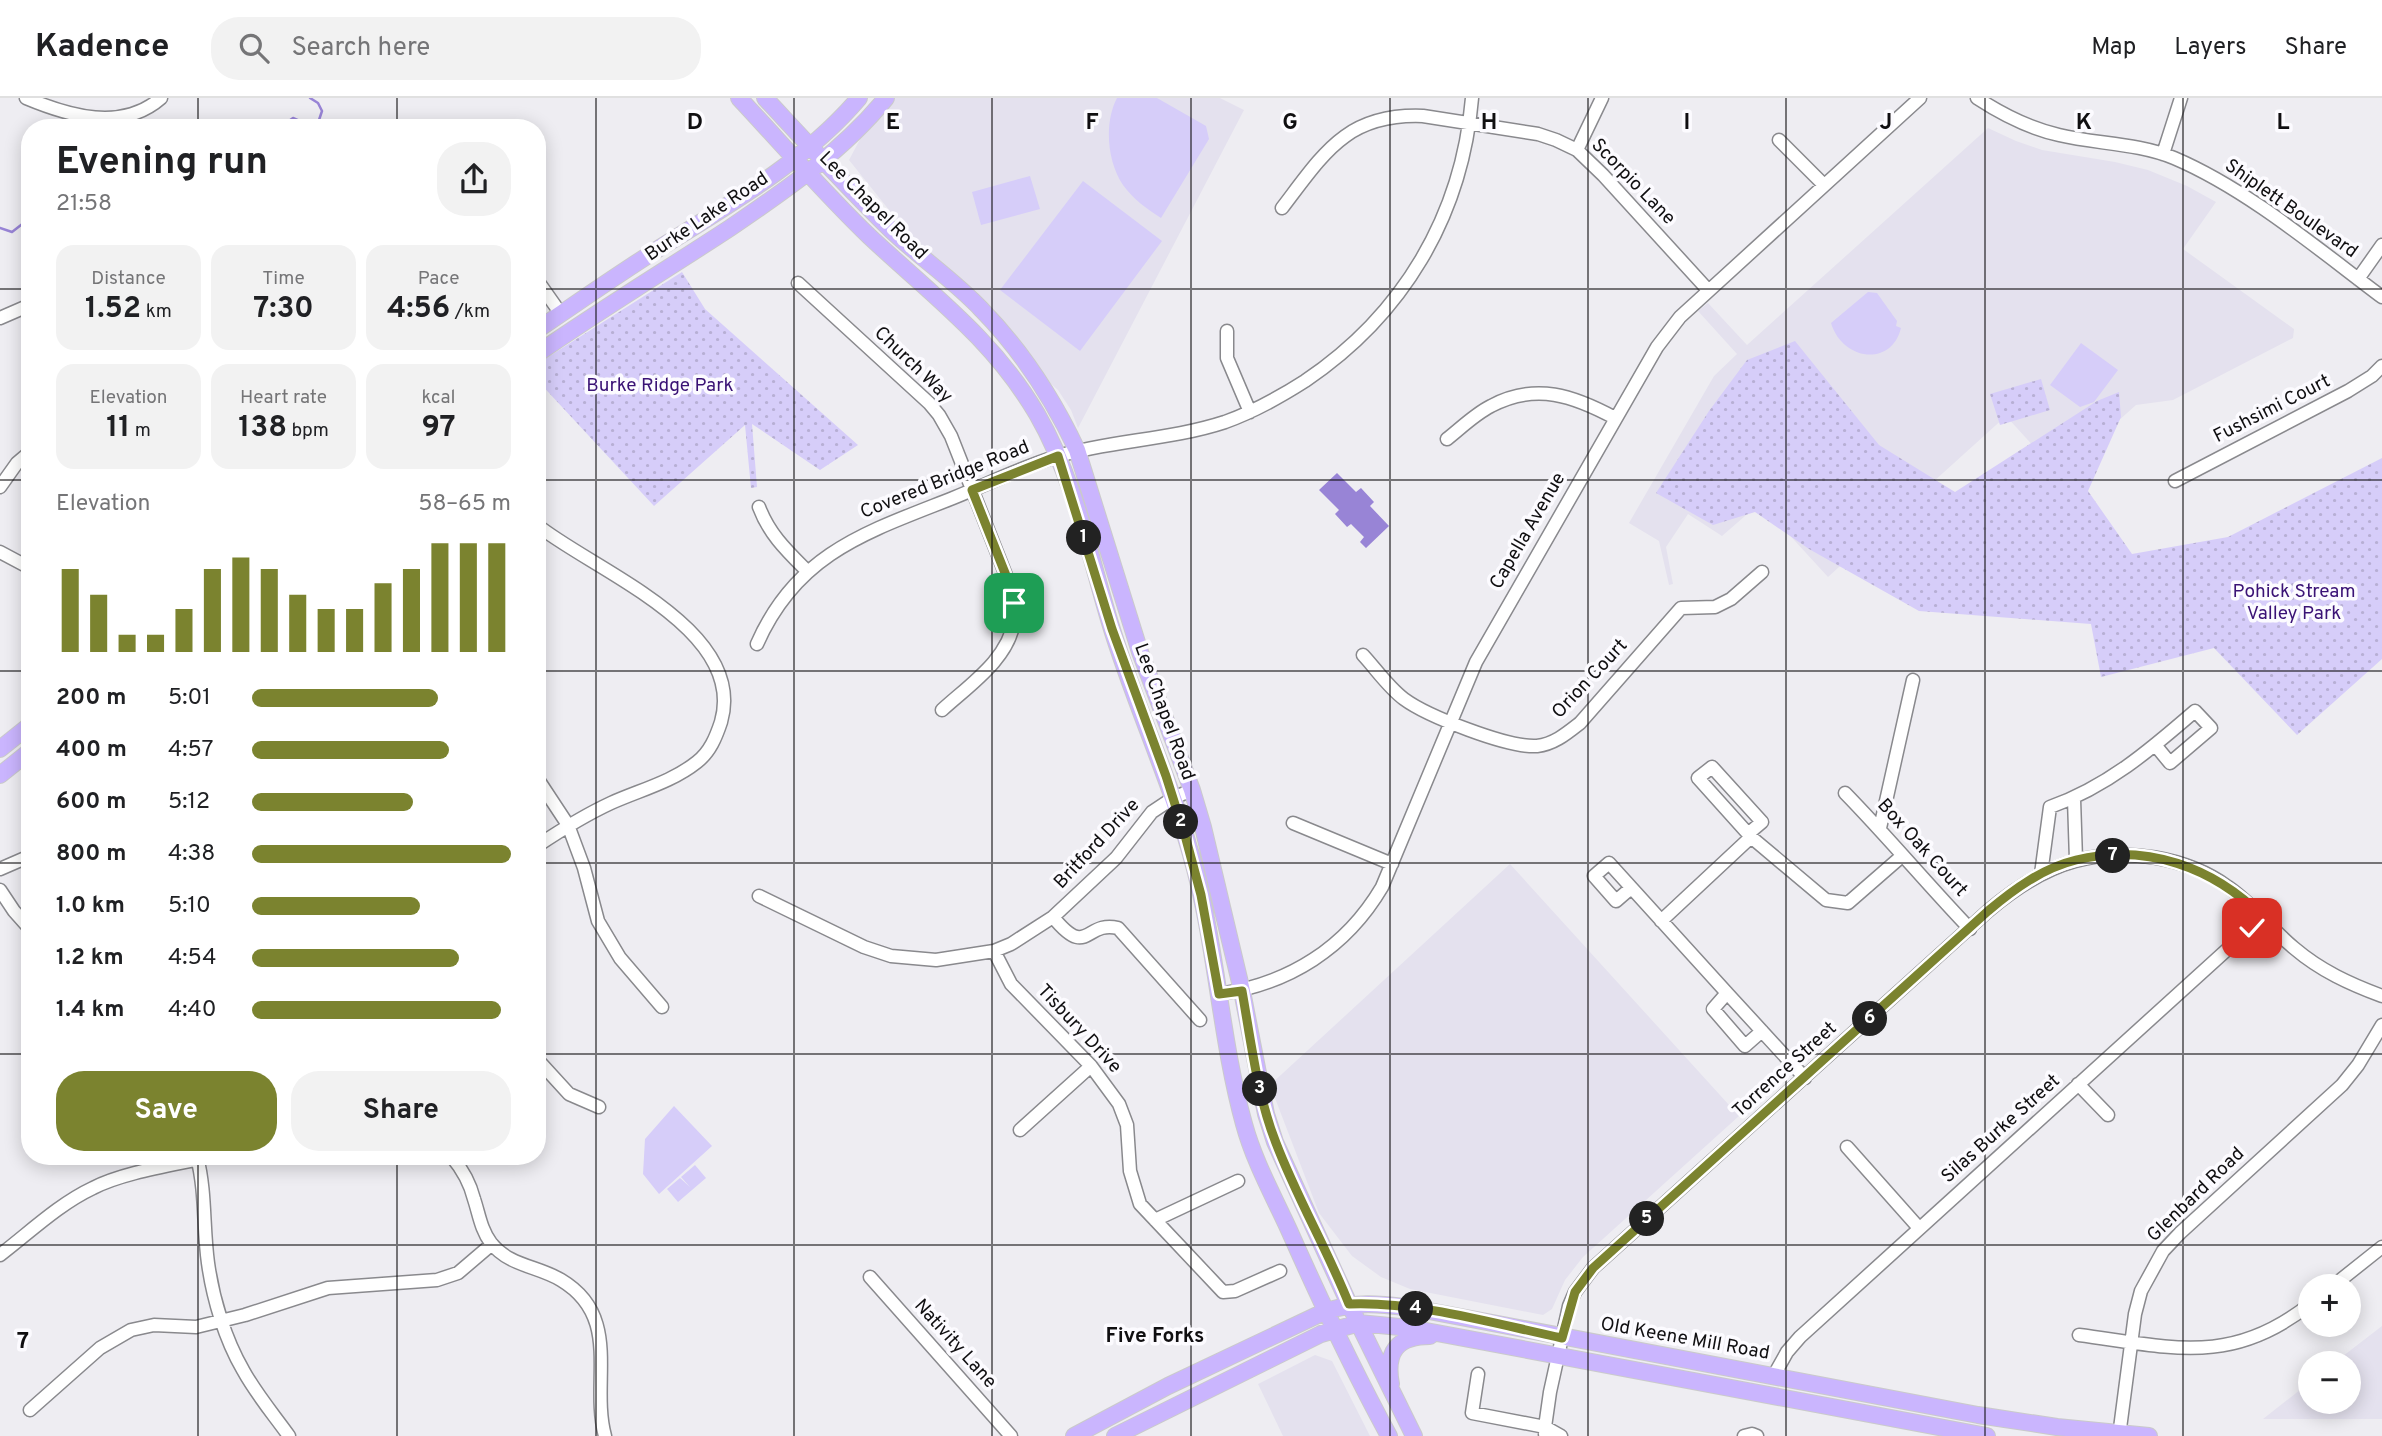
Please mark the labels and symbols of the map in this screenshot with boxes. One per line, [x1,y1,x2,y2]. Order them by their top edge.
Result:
text: D [687,109,703,138]
text: E [886,109,900,138]
text: F [1085,109,1099,138]
text: G [1282,109,1298,138]
text: H [1481,109,1497,138]
text: I [1684,109,1690,138]
text: J [1880,109,1892,138]
text: K [2076,109,2092,138]
text: L [2276,109,2290,138]
street label: Scorpio Lane [1586,134,1680,230]
street label: Lee Chapel Road [814,147,932,265]
street label: Shiplett Boulevard [2220,154,2362,264]
street label: Burke Lake Road [641,167,773,267]
street label: Church Way [869,321,957,409]
street label: Fushsimi Court [2209,369,2335,449]
park label: Burke Ridge Park [586,374,734,398]
street label: Covered Bridge Road [857,435,1033,525]
street label: Capella Avenue [1485,468,1571,594]
pin: 1 [1066,520,1102,556]
pin [984,573,1044,633]
park label: Pohick Stream Valley Park [2232,580,2356,626]
street label: Orion Court [1547,634,1633,724]
street label: Lee Chapel Road [1128,640,1200,784]
street label: Britford Drive [1049,794,1145,894]
street label: Box Oak Court [1872,794,1972,902]
pin: 2 [1164,804,1198,840]
pin: 7 [2096,838,2130,874]
pin [2222,898,2282,958]
street label: Tisbury Drive [1032,979,1126,1079]
pin: 6 [1853,1002,1888,1037]
street label: Torrence Street [1728,1017,1842,1123]
street label: Silas Burke Street [1937,1069,2065,1189]
pin: 3 [1242,1072,1278,1107]
street label: Glenbard Road [2142,1142,2250,1248]
pin: 5 [1630,1202,1664,1236]
pin: 4 [1398,1292,1434,1326]
street label: Nativity Lane [909,1294,1001,1394]
street label: Old Keene Mill Road [1599,1312,1771,1366]
district label: Five Forks [1106,1323,1204,1350]
text: 7 [17,1328,29,1357]

